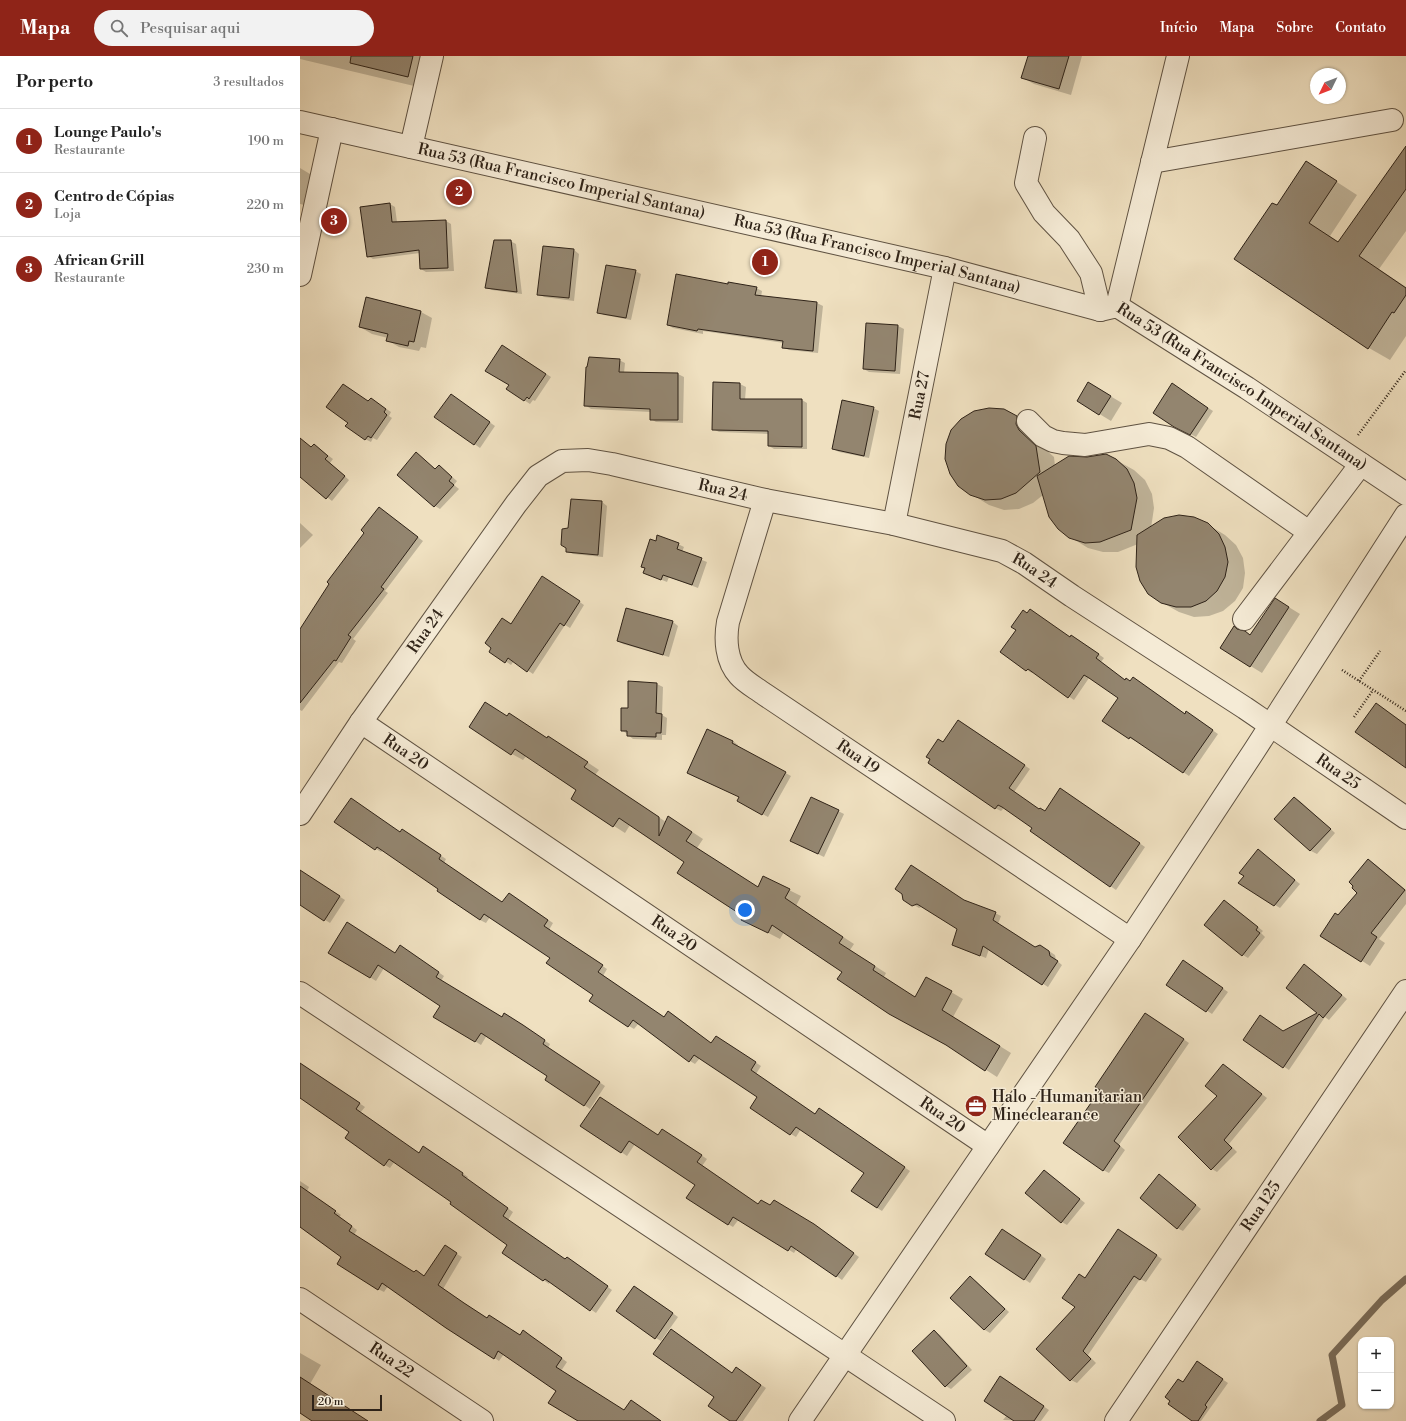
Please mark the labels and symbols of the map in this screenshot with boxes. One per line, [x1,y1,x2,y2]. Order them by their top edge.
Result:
north arrow [1310,68,1346,104]
street label: Rua 53 (Rua Francisco Imperial Santana) [416,139,707,223]
pin: 2 [446,177,472,207]
pin: 3 [321,206,347,236]
street label: Rua 53 (Rua Francisco Imperial Santana) [732,210,1023,298]
pin: 1 [752,247,778,277]
street label: Rua 53 (Rua Francisco Imperial Santana) [1113,298,1371,475]
street label: Rua 27 [905,370,934,421]
street label: Rua 24 [696,475,750,506]
street label: Rua 24 [1009,548,1062,593]
street label: Rua 24 [403,604,449,657]
street label: Rua 20 [379,730,433,775]
street label: Rua 19 [833,735,884,779]
street label: Rua 25 [1312,749,1364,794]
your location [735,900,755,920]
street label: Rua 20 [647,911,701,956]
place label: Halo - Humanitarian Mineclearance [992,1087,1143,1125]
street label: Rua 20 [916,1093,969,1138]
office icon: Halo - Humanitarian Mineclearance [963,1093,989,1119]
street label: Rua 125 [1237,1177,1285,1235]
street label: Rua 22 [365,1338,418,1382]
scale bar [312,1393,382,1412]

